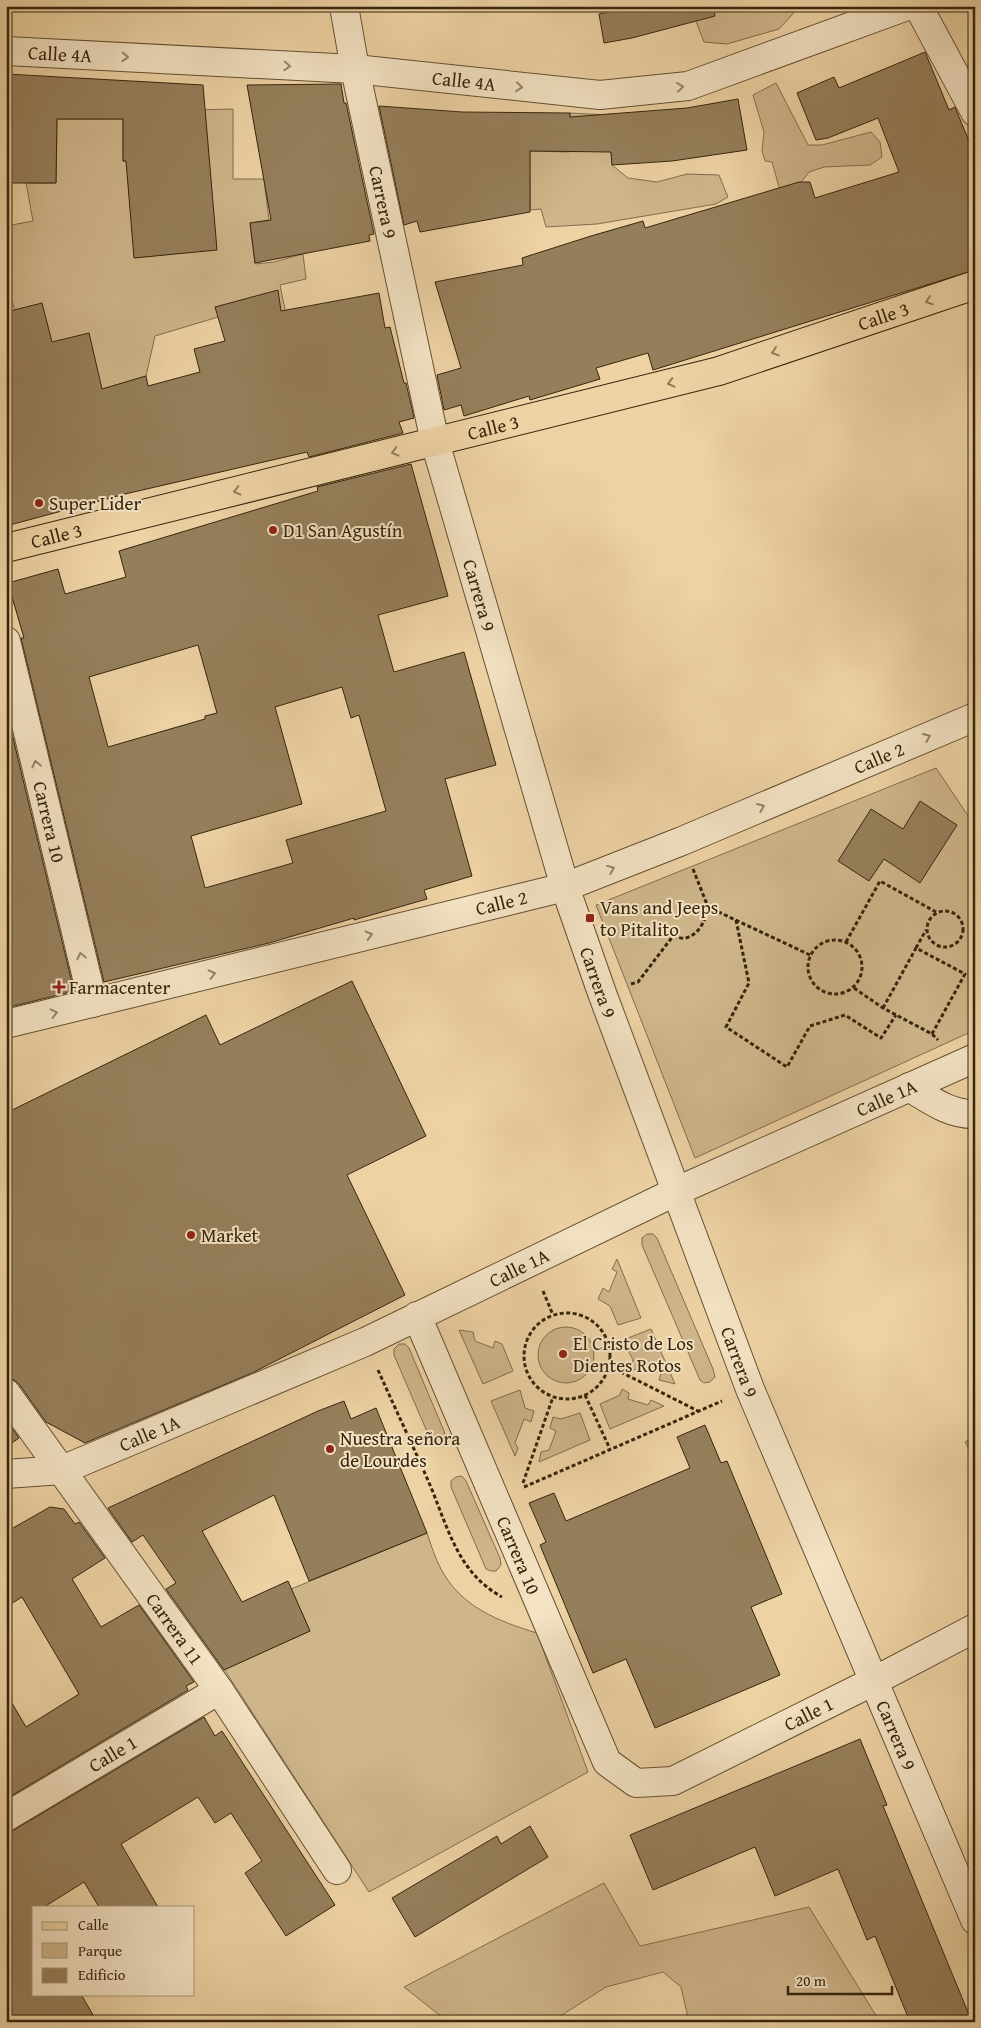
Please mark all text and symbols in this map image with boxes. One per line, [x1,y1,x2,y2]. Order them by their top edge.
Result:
street label: Calle 4A [27,38,93,69]
one-way arrow [121,52,129,63]
one-way arrow [283,60,291,71]
street label: Calle 4A [431,63,498,98]
one-way arrow [515,81,523,92]
one-way arrow [677,82,685,93]
street label: Carrera 9 [362,163,405,241]
street label: Calle 3 [854,294,913,337]
one-way arrow [925,295,933,305]
one-way arrow [771,347,779,357]
one-way arrow [667,377,676,388]
street label: Calle 3 [464,407,522,447]
one-way arrow [390,446,399,457]
one-way arrow [233,485,242,496]
place label: Super Lider [49,489,141,517]
marker: Super Lider [33,497,45,509]
street label: Calle 3 [28,516,85,555]
place label: D1 San Agustín [283,516,403,544]
marker: D1 San Agustín [267,524,279,536]
street label: Carrera 9 [456,556,504,634]
one-way arrow [922,733,931,743]
street label: Calle 2 [849,735,908,781]
one-way arrow [31,759,42,768]
street label: Carrera 10 [26,778,73,865]
one-way arrow [756,803,765,814]
one-way arrow [606,865,615,875]
street label: Calle 2 [473,883,530,922]
place label: Vans and Jeeps to Pitalito [600,893,718,943]
marker: Vans and Jeeps to Pitalito [584,912,596,924]
one-way arrow [365,930,374,941]
street label: Carrera 9 [573,943,624,1022]
one-way arrow [77,952,87,960]
one-way arrow [207,969,216,980]
place label: Farmacenter [69,973,170,1001]
marker: Farmacenter [53,981,65,993]
one-way arrow [49,1008,58,1019]
street label: Calle 1A [852,1072,922,1123]
place label: Market [201,1221,259,1249]
marker: Market [185,1229,197,1241]
street label: Calle 1A [484,1241,554,1294]
street label: Carrera 9 [714,1322,766,1402]
place label: El Cristo de Los Dientes Rotos [573,1329,694,1379]
marker: El Cristo de Los Dientes Rotos [557,1348,569,1360]
street label: Calle 1A [115,1408,185,1458]
place label: Nuestra señora de Lourdes [340,1424,460,1474]
marker: Nuestra señora de Lourdes [324,1443,336,1455]
street label: Carrera 10 [490,1512,548,1599]
street label: Carrera 11 [140,1587,211,1670]
street label: Calle 1 [779,1689,838,1738]
street label: Carrera 9 [869,1696,924,1774]
street label: Calle 1 [83,1728,142,1779]
legend [32,1906,195,1996]
text: Calle [78,1914,109,1935]
text: Parque [78,1940,122,1961]
scale bar [788,1963,892,1995]
text: Edificio [78,1964,126,1985]
text: 20 m [796,1970,827,1991]

